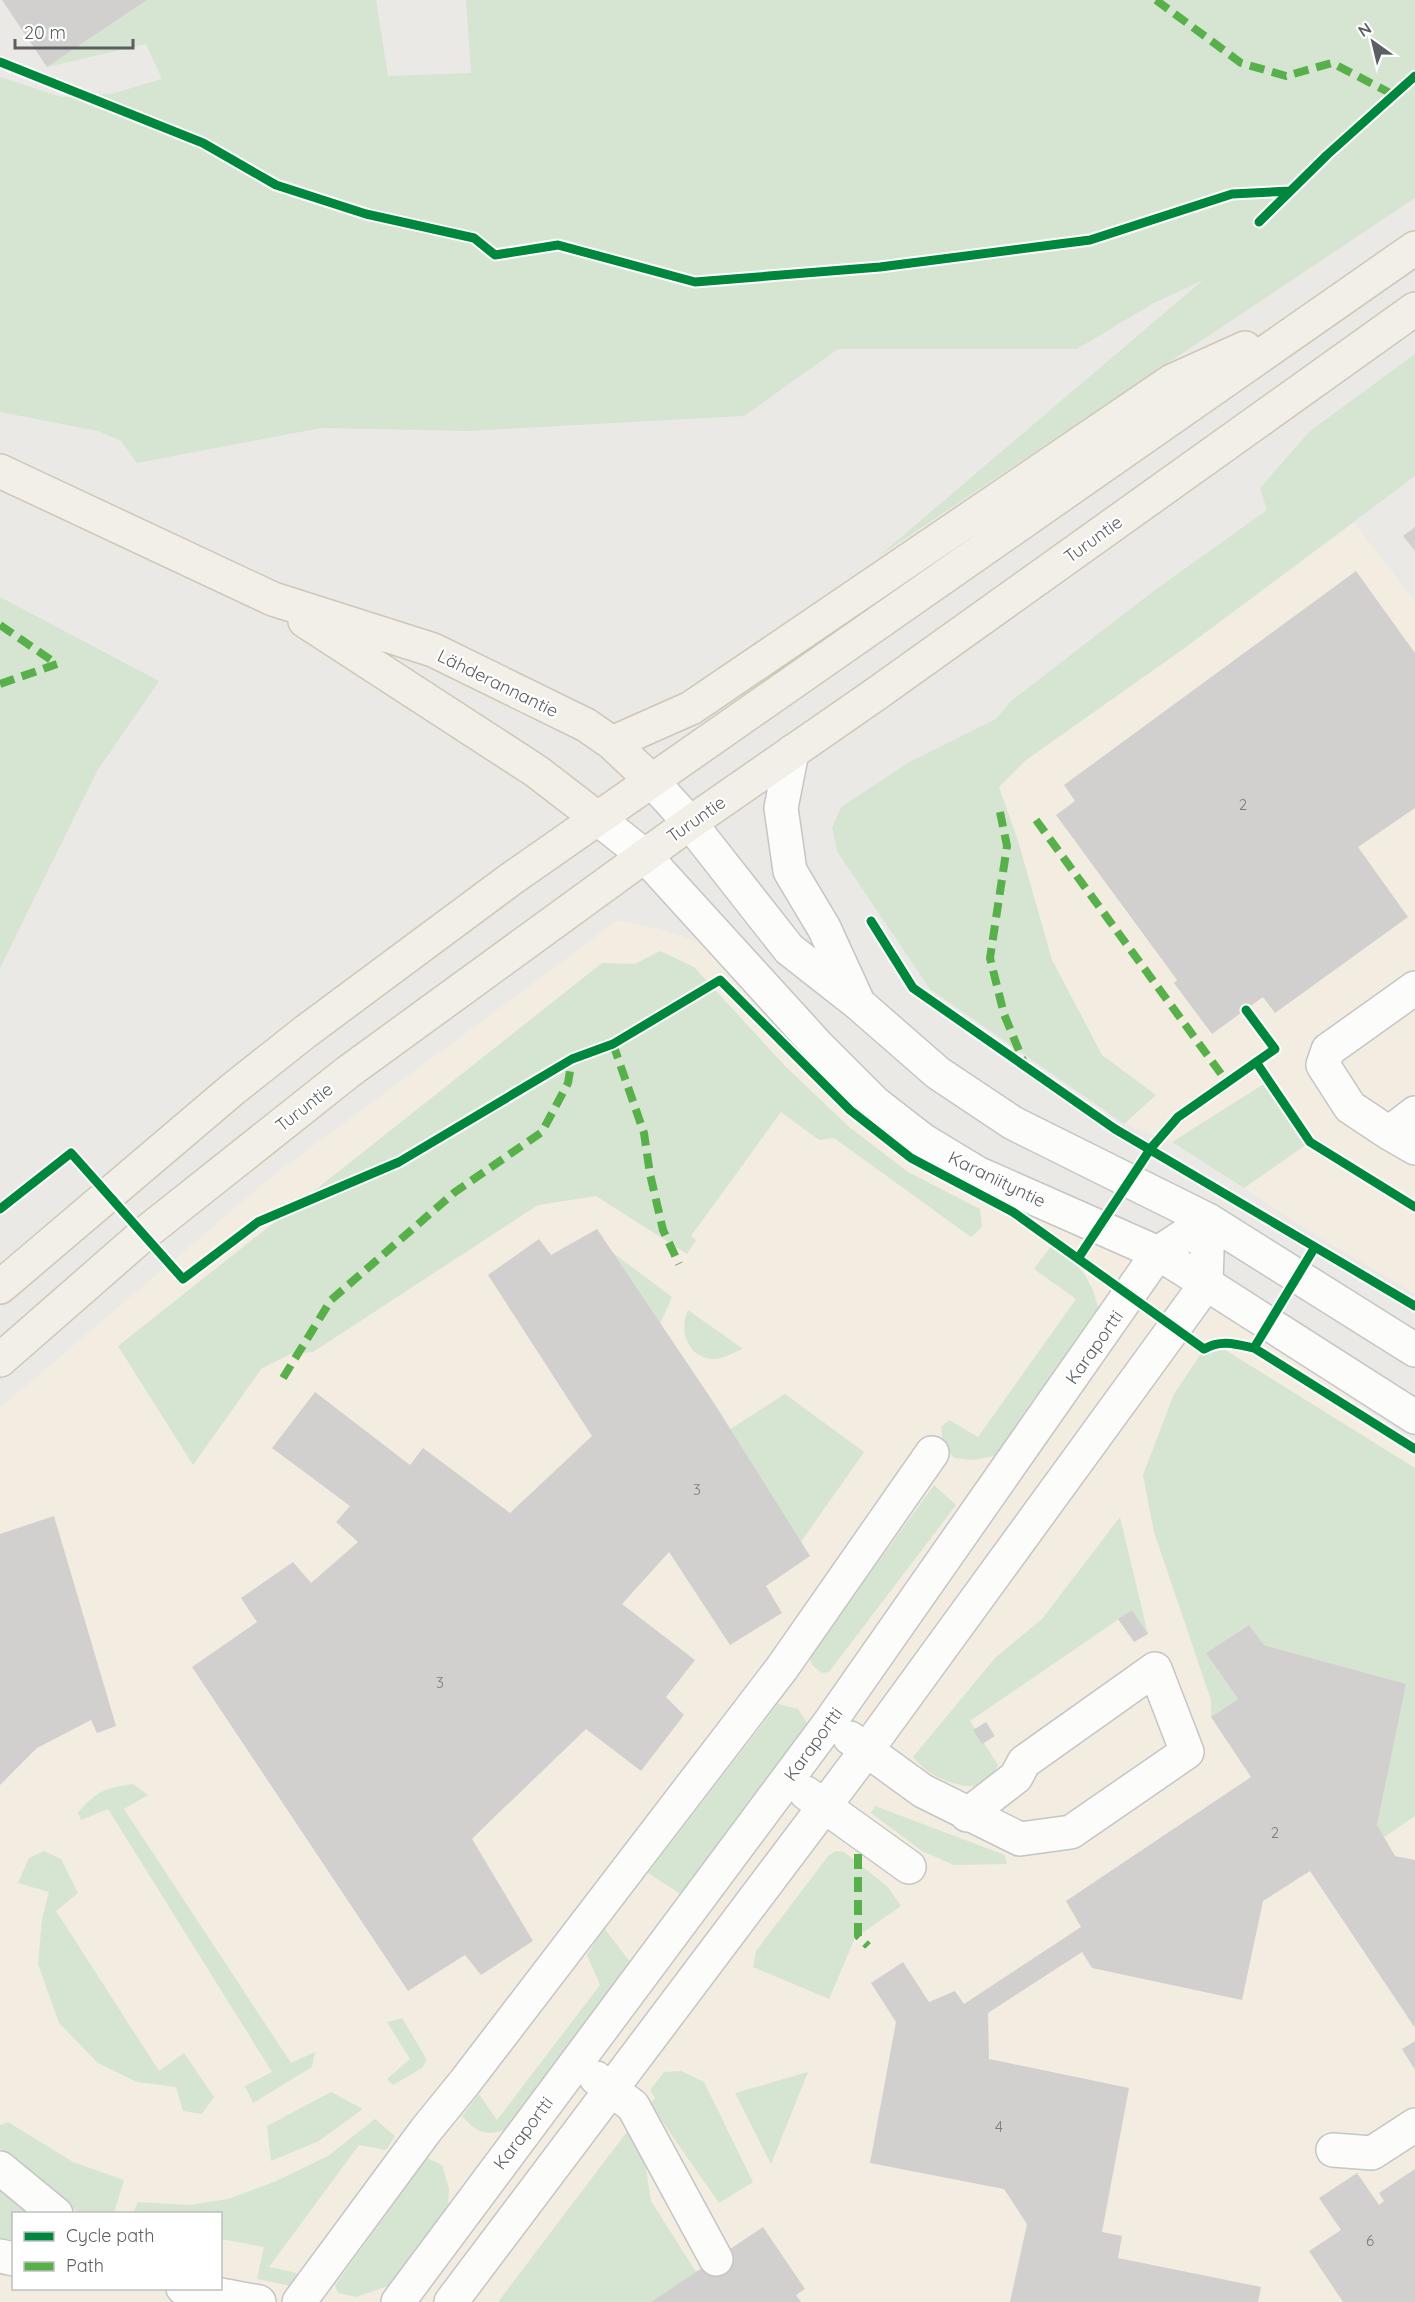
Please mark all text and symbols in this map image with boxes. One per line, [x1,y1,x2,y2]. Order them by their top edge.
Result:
scale bar [15,12,134,50]
north arrow [1343,12,1403,72]
text: N [1354,18,1375,41]
text: 20 m [24,21,66,44]
street label: Turuntie [1059,510,1127,568]
street label: Lähderannantie [434,644,562,722]
street label: Turuntie [662,790,730,848]
house number: 2 [1239,795,1247,814]
street label: Turuntie [271,1077,337,1137]
street label: Karaniityntie [944,1146,1050,1212]
street label: Karaportti [1060,1305,1128,1389]
house number: 3 [693,1480,701,1499]
house number: 3 [436,1673,444,1692]
street label: Karaportti [779,1703,847,1785]
house number: 2 [1271,1823,1279,1842]
street label: Karaportti [488,2092,558,2174]
house number: 4 [995,2117,1003,2136]
legend [12,2212,222,2290]
text: Cycle path [66,2224,154,2247]
house number: 6 [1366,2231,1374,2250]
text: Path [66,2254,104,2277]

